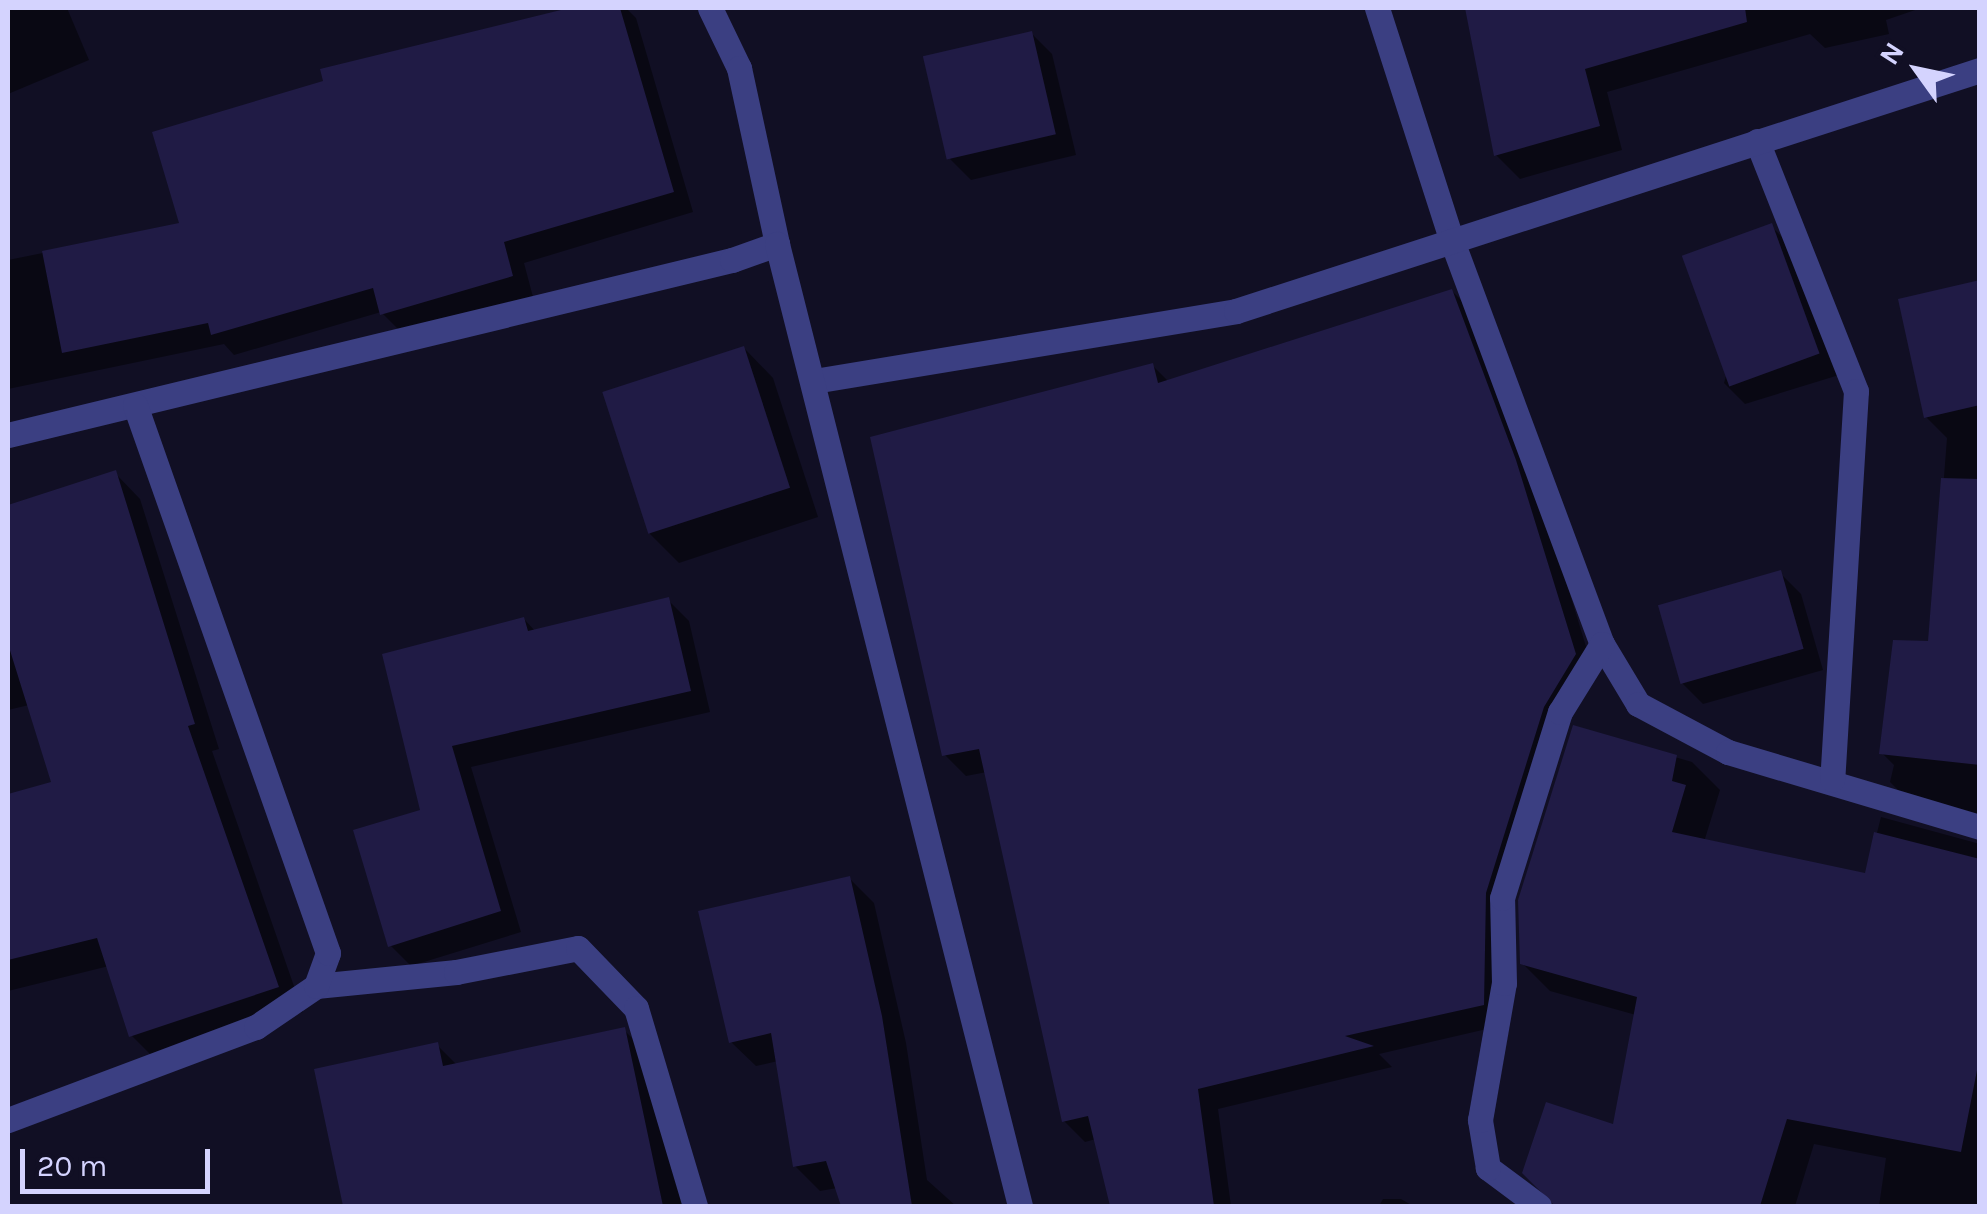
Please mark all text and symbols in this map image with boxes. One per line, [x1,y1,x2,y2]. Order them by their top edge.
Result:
north arrow [1867,20,1967,120]
text: N [1872,36,1911,71]
scale bar [25,1129,215,1191]
text: 20 m [37,1148,107,1184]

